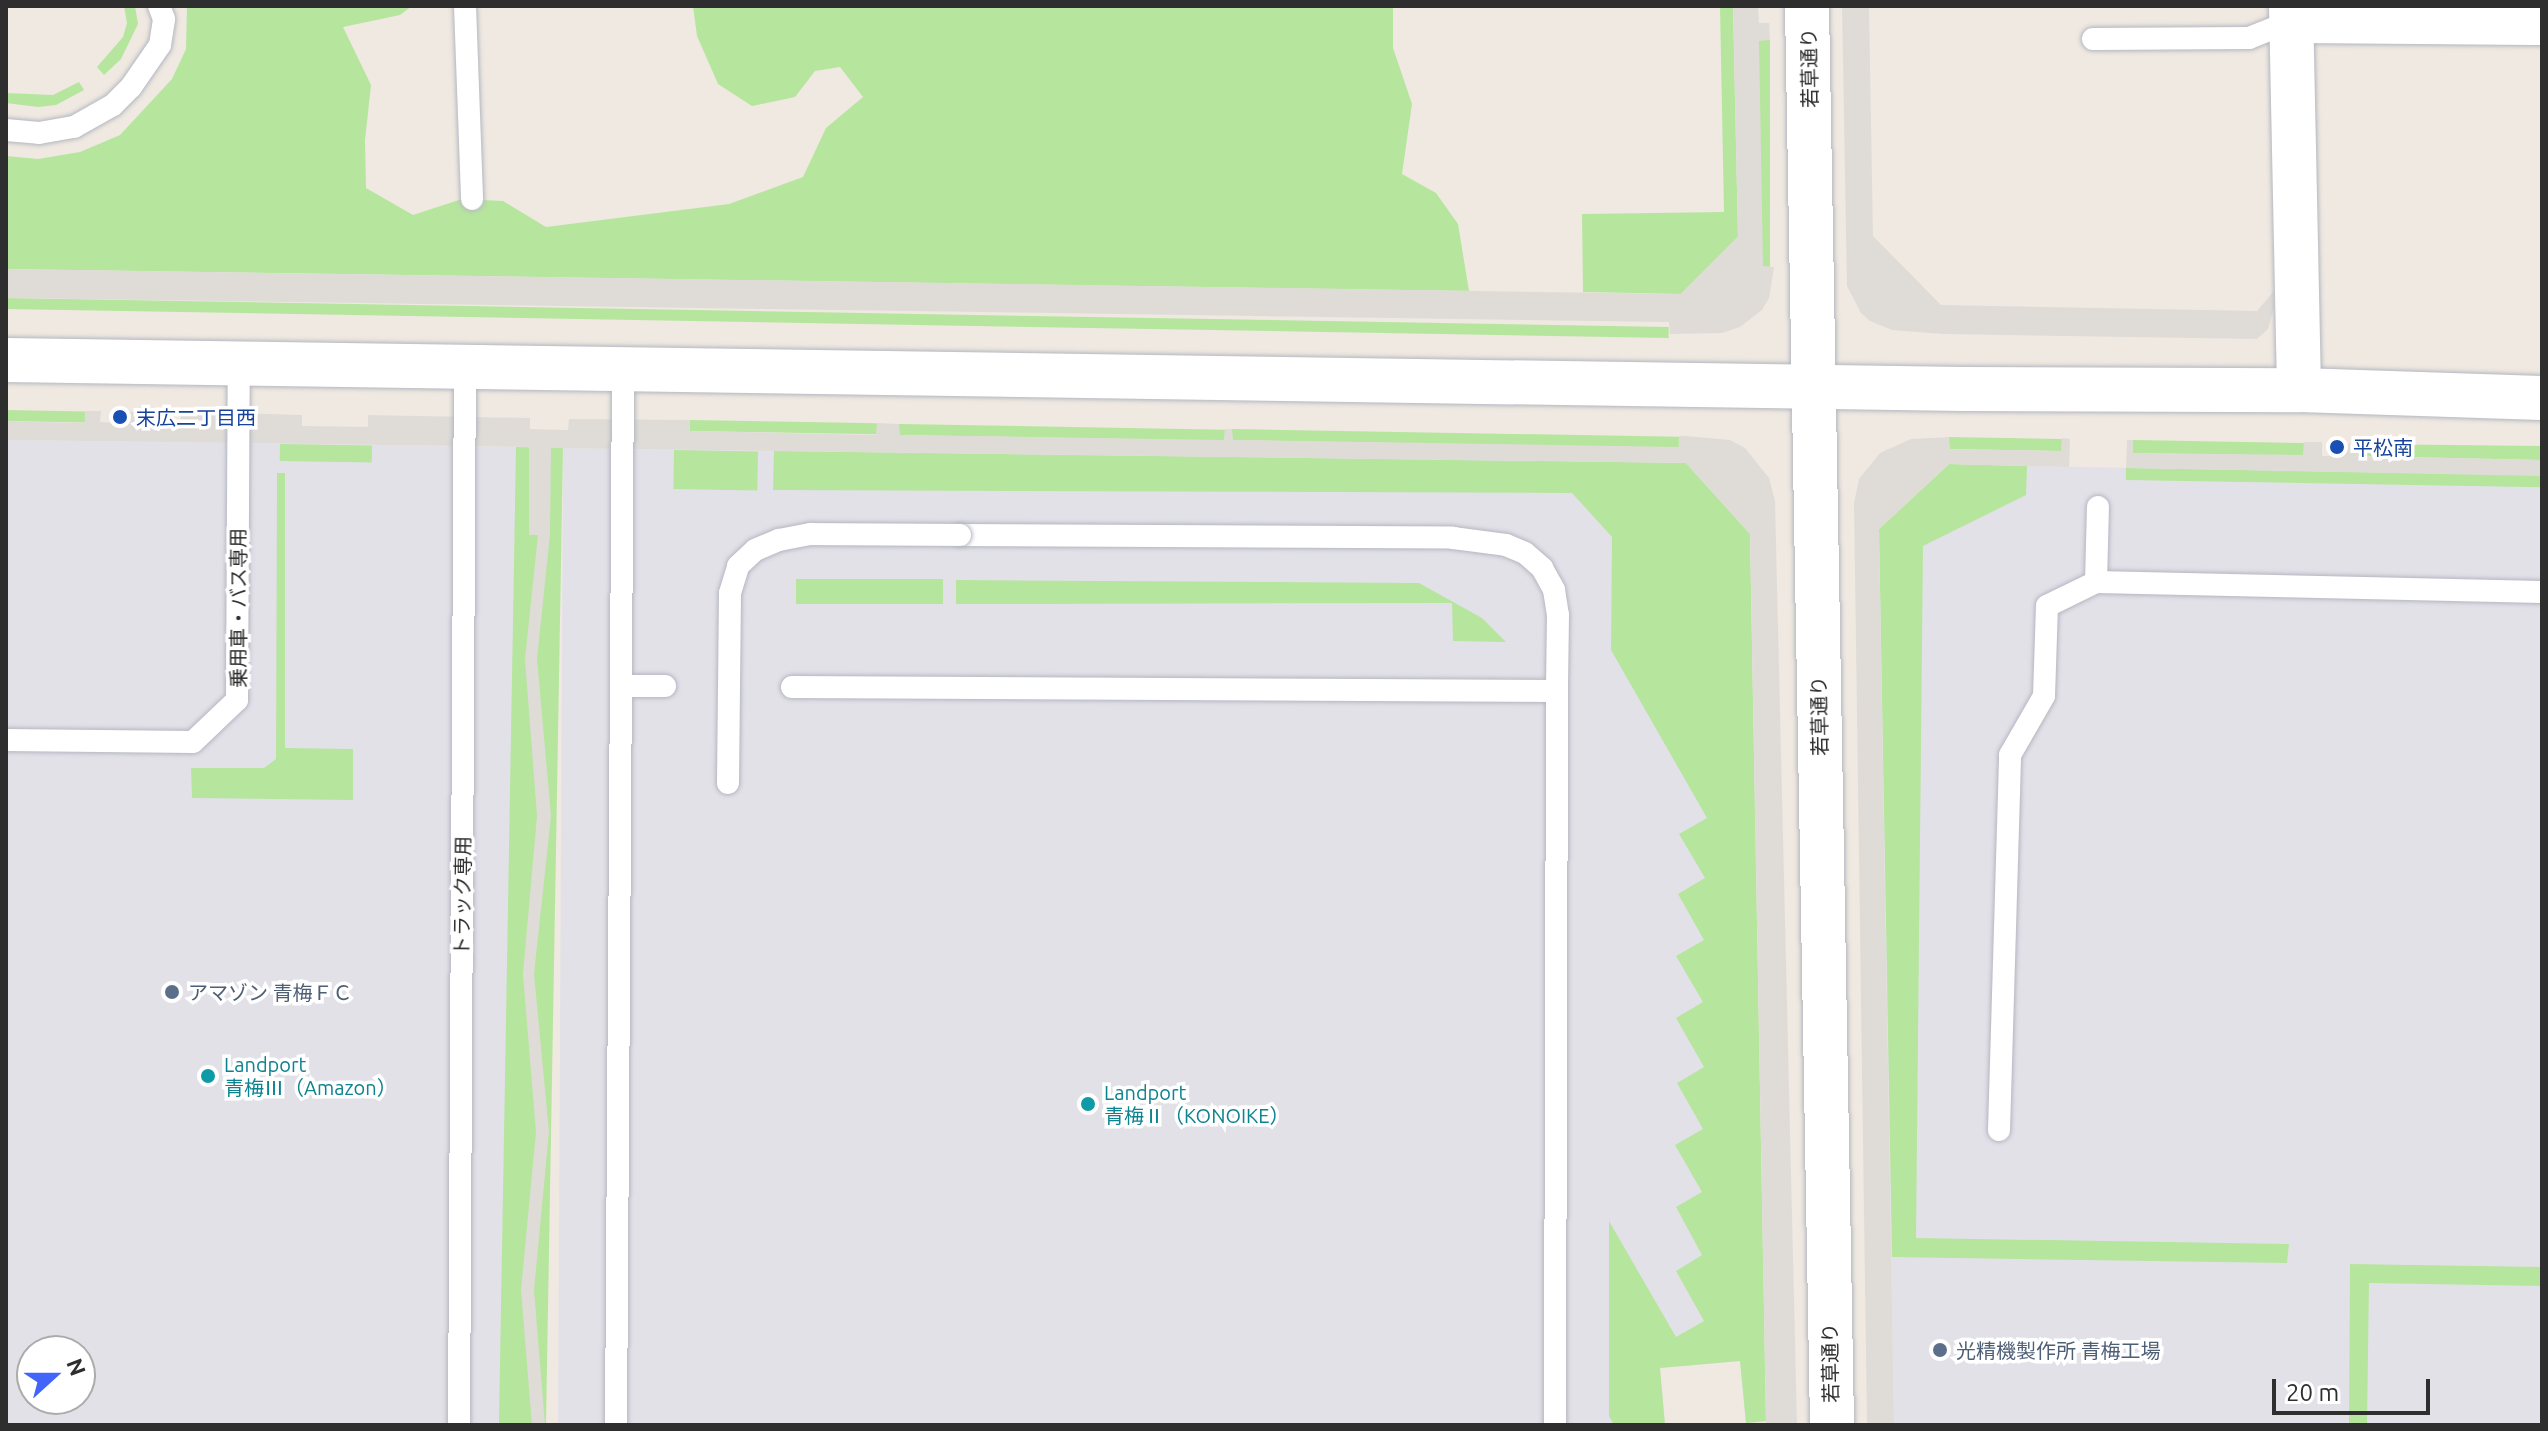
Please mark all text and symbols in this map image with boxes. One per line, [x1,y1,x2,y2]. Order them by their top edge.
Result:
street label: 若草通り [1796,28,1822,108]
place label: 末広二丁目西 [136,405,256,429]
marker: 末広二丁目西 [111,408,129,426]
place label: 平松南 [2353,435,2413,459]
marker: 平松南 [2328,438,2346,456]
street label: 乗用車・バス専用 [226,528,250,688]
street label: 若草通り [1806,676,1832,756]
street label: トラック専用 [449,836,475,956]
place label: アマゾン 青梅ＦＣ [188,980,353,1004]
marker: アマゾン 青梅ＦＣ [163,983,181,1001]
place label: Landport 青梅Ⅲ（Amazon） [224,1052,397,1099]
marker: Landport 青梅Ⅲ（Amazon） [199,1067,217,1085]
place label: Landport 青梅Ⅱ（KONOIKE） [1104,1080,1289,1127]
marker: Landport 青梅Ⅱ（KONOIKE） [1079,1095,1097,1113]
street label: 若草通り [1817,1323,1843,1403]
north arrow [16,1335,96,1415]
place label: 光精機製作所 青梅工場 [1956,1338,2161,1362]
marker: 光精機製作所 青梅工場 [1931,1341,1949,1359]
text: N [62,1355,92,1379]
scale bar [2276,1363,2434,1413]
text: 20 m [2286,1379,2339,1406]

